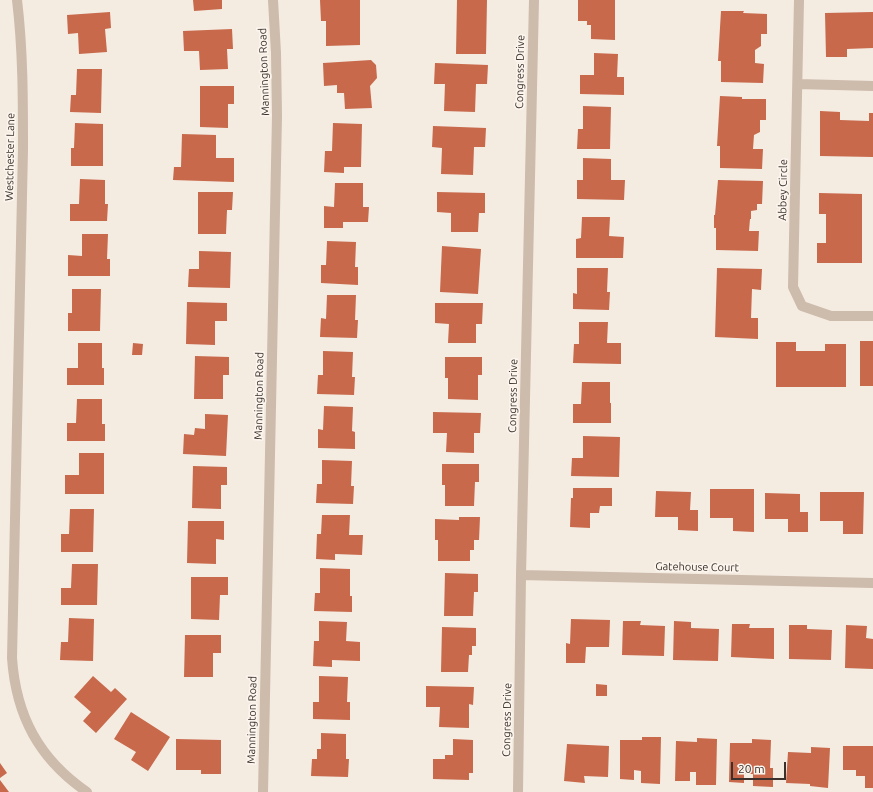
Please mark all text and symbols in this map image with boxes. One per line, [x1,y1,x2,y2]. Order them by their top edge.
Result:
street label: Mannington Road [256,28,272,116]
street label: Congress Drive [513,35,527,109]
street label: Westchester Lane [3,113,17,201]
street label: Abbey Circle [776,159,790,221]
street label: Mannington Road [252,352,266,440]
street label: Congress Drive [506,359,520,433]
street label: Gatehouse Court [655,560,739,574]
street label: Mannington Road [245,676,259,764]
street label: Congress Drive [500,683,514,757]
scale bar [733,754,788,780]
text: 20 m [738,762,765,775]

